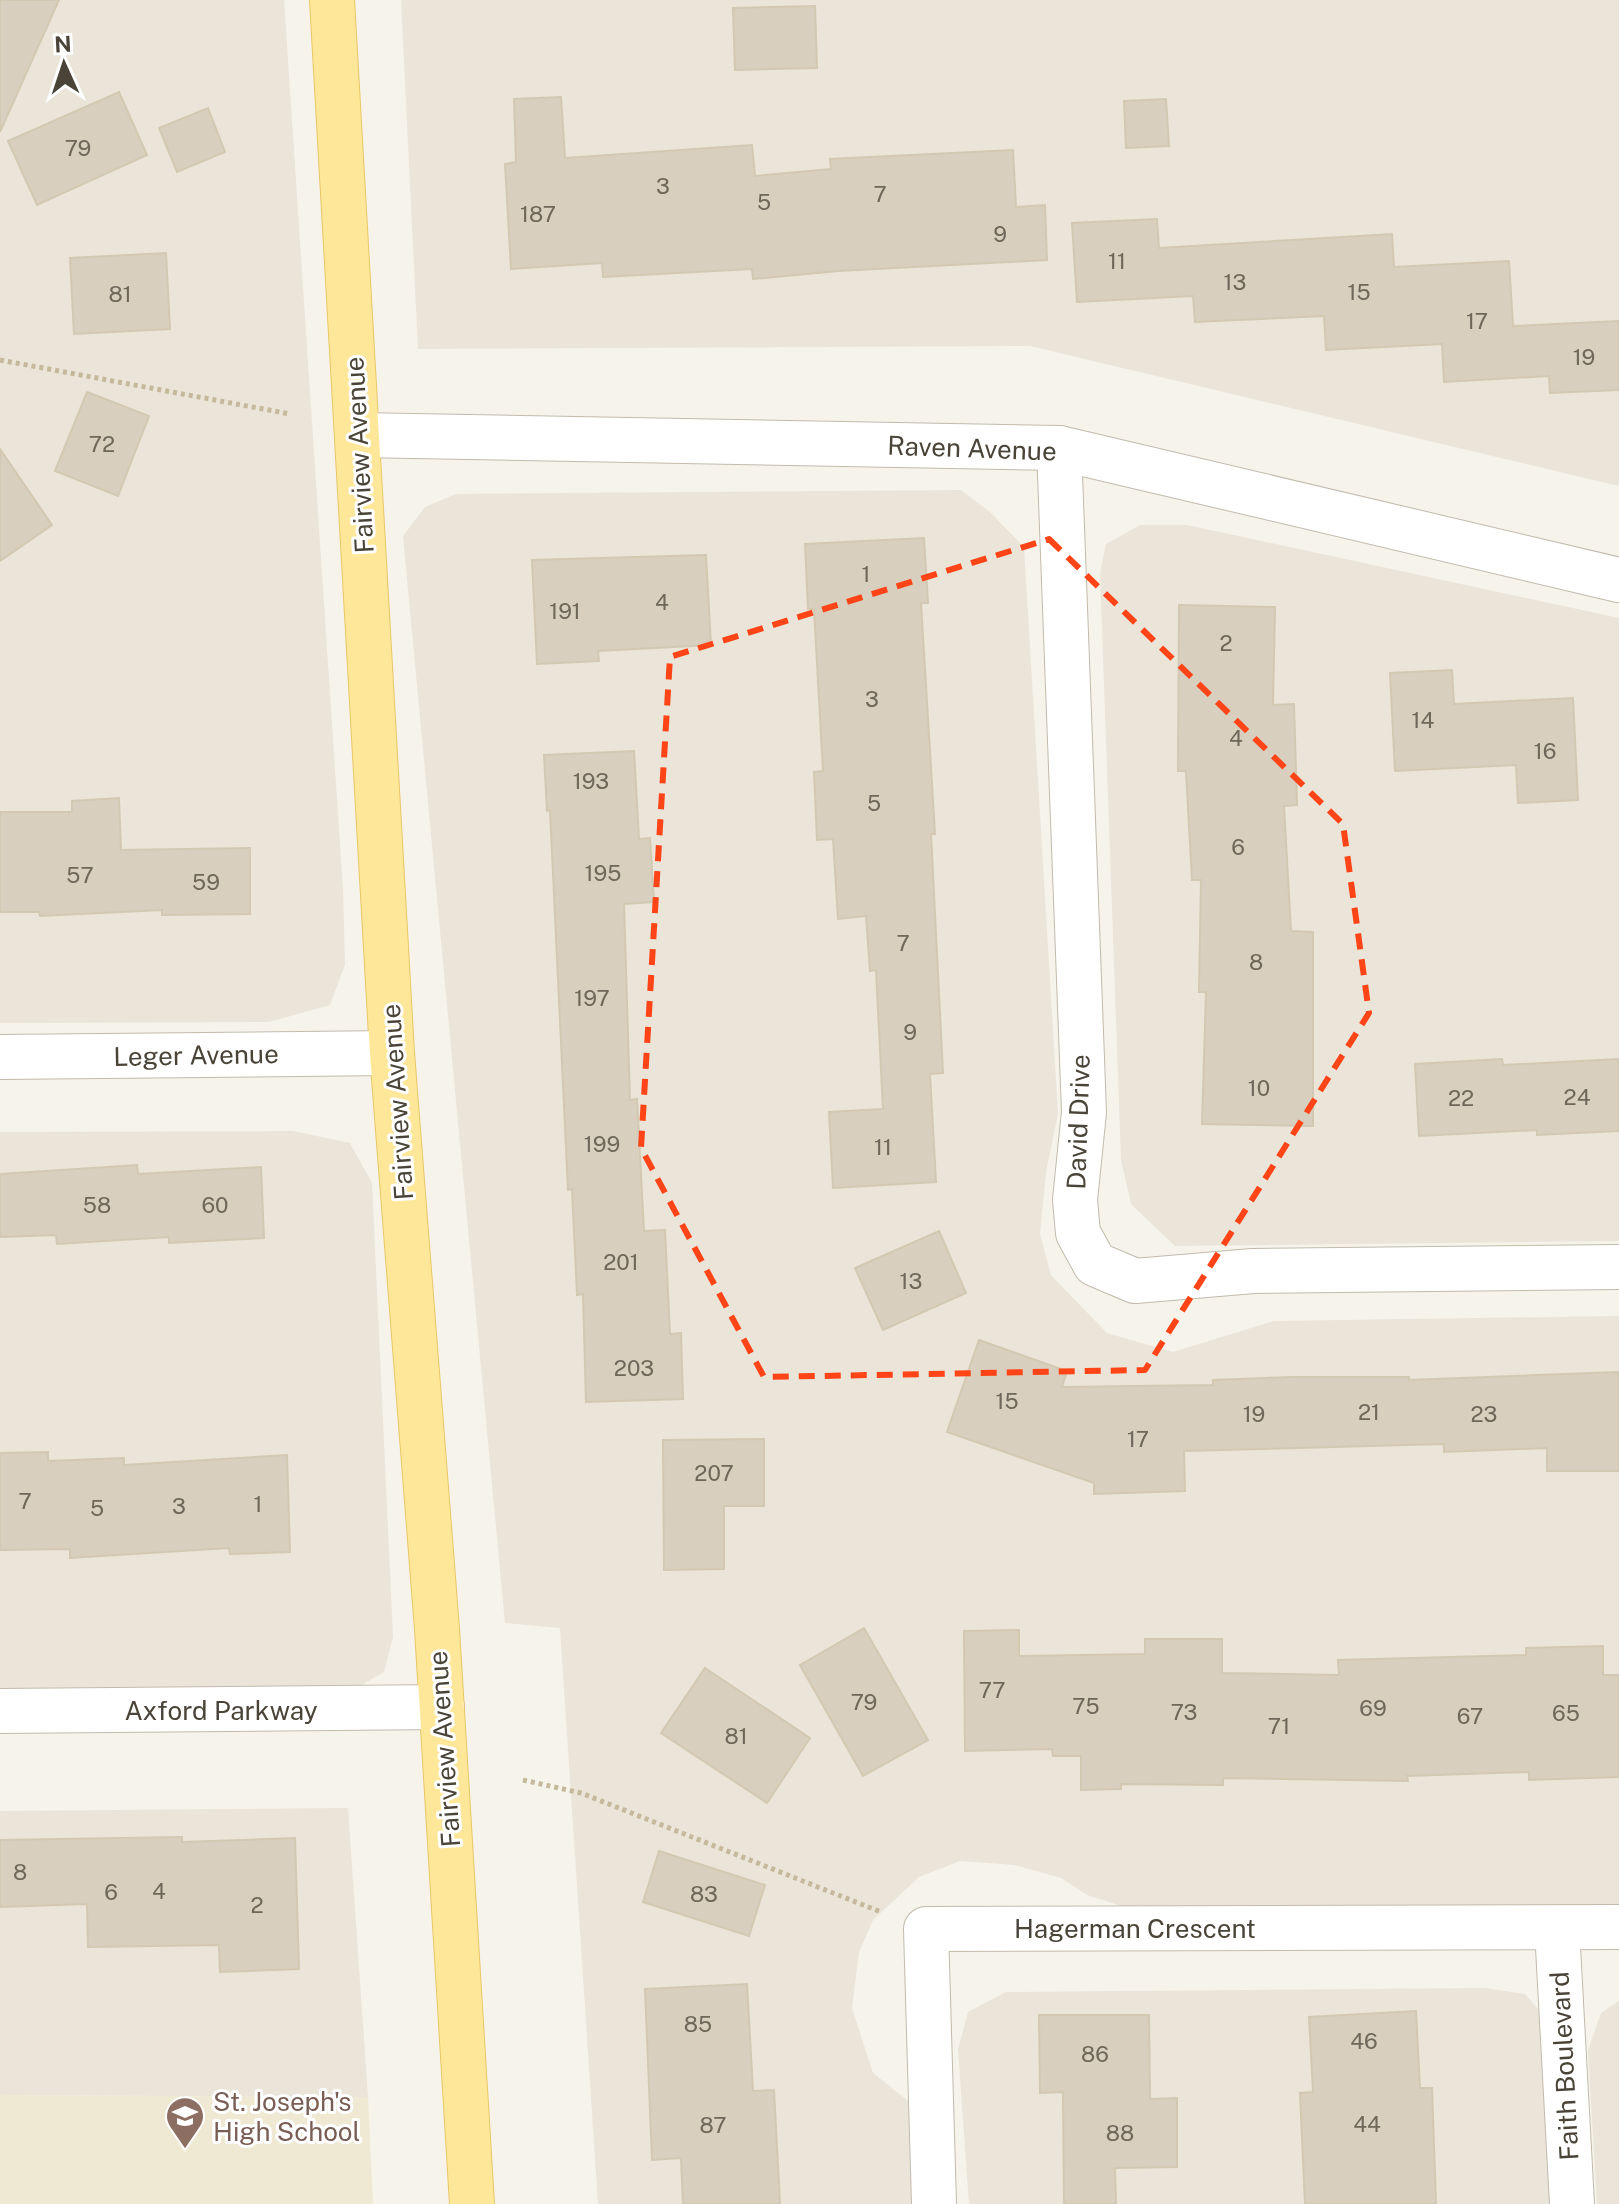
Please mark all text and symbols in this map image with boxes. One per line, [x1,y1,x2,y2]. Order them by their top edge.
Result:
north arrow [24,24,104,104]
text: N [54,31,72,57]
house number: 79 [65,135,91,161]
house number: 3 [656,173,670,199]
house number: 7 [873,181,887,207]
house number: 5 [757,189,771,215]
house number: 187 [520,201,556,227]
house number: 9 [993,221,1007,247]
house number: 11 [1108,248,1126,274]
house number: 13 [1224,269,1246,295]
house number: 15 [1347,279,1371,305]
house number: 81 [108,281,132,307]
house number: 17 [1466,308,1488,334]
house number: 19 [1573,344,1595,370]
street label: Fairview Avenue [338,356,380,554]
street label: Raven Avenue [887,430,1057,466]
house number: 72 [89,431,115,457]
house number: 1 [862,561,870,587]
house number: 4 [655,589,669,615]
house number: 191 [549,598,581,624]
house number: 2 [1219,630,1233,656]
house number: 3 [865,686,879,712]
house number: 14 [1412,707,1435,733]
house number: 4 [1229,725,1243,751]
house number: 16 [1534,738,1556,764]
house number: 193 [573,768,609,794]
house number: 5 [867,790,881,816]
house number: 6 [1231,834,1245,860]
house number: 195 [585,860,621,886]
house number: 57 [66,862,94,888]
house number: 59 [192,869,220,895]
house number: 7 [896,930,910,956]
house number: 8 [1249,949,1263,975]
house number: 197 [574,985,610,1011]
street label: Fairview Avenue [375,1003,419,1201]
house number: 9 [903,1019,917,1045]
street label: Leger Avenue [113,1038,279,1072]
street label: David Drive [1060,1054,1096,1190]
house number: 10 [1248,1075,1270,1101]
house number: 24 [1564,1084,1591,1110]
house number: 22 [1448,1085,1474,1111]
house number: 199 [584,1131,620,1157]
house number: 11 [874,1134,892,1160]
house number: 58 [83,1192,111,1218]
house number: 60 [201,1192,229,1218]
house number: 201 [603,1249,639,1275]
house number: 13 [900,1268,922,1294]
house number: 203 [614,1355,654,1381]
house number: 15 [995,1388,1019,1414]
house number: 21 [1358,1399,1380,1425]
house number: 19 [1243,1401,1265,1427]
house number: 23 [1471,1401,1497,1427]
house number: 17 [1127,1426,1149,1452]
house number: 207 [694,1460,734,1486]
house number: 7 [18,1488,32,1514]
house number: 1 [254,1491,262,1517]
house number: 3 [172,1493,186,1519]
house number: 5 [90,1495,104,1521]
street label: Fairview Avenue [422,1650,466,1848]
house number: 77 [979,1677,1005,1703]
house number: 79 [851,1689,877,1715]
house number: 75 [1072,1693,1100,1719]
street label: Axford Parkway [124,1695,318,1726]
house number: 69 [1359,1695,1387,1721]
house number: 73 [1171,1699,1197,1725]
house number: 65 [1552,1700,1580,1726]
house number: 67 [1457,1703,1483,1729]
house number: 71 [1268,1713,1290,1739]
house number: 81 [724,1723,748,1749]
house number: 8 [13,1859,27,1885]
house number: 4 [152,1878,166,1904]
house number: 6 [104,1879,118,1905]
house number: 83 [690,1881,718,1907]
house number: 2 [250,1892,264,1918]
street label: Hagerman Crescent [1014,1913,1256,1944]
street label: Faith Boulevard [1544,1971,1584,2161]
house number: 85 [684,2011,712,2037]
house number: 46 [1350,2028,1378,2054]
house number: 86 [1081,2041,1109,2067]
place label: St. Joseph's High School [213,2086,360,2147]
school or university icon: St. Joseph's High School [164,2095,206,2150]
house number: 44 [1353,2111,1381,2137]
house number: 87 [699,2112,727,2138]
house number: 88 [1106,2120,1134,2146]

